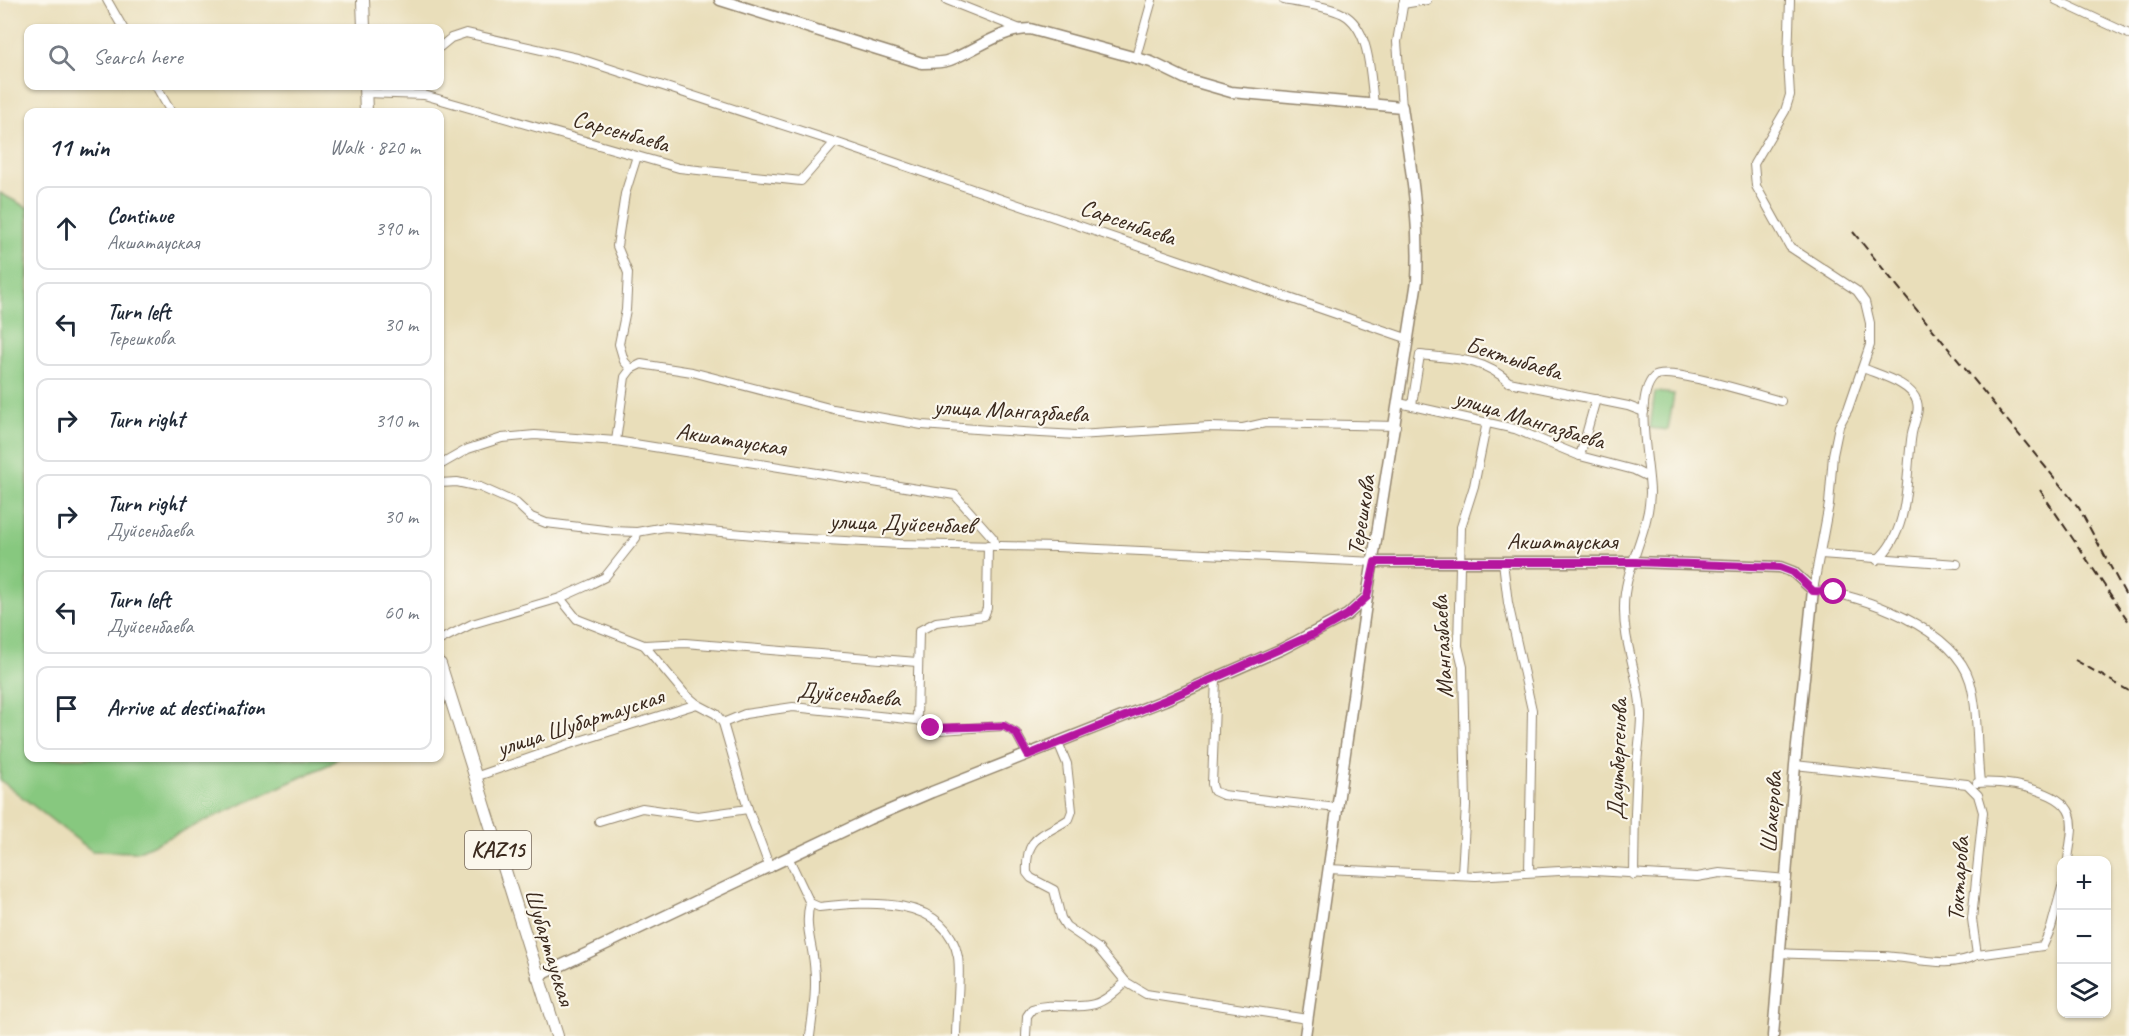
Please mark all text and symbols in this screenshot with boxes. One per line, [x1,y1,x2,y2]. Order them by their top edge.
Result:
search box [24,24,444,90]
icon: search [45,41,78,74]
text: Search here [93,43,183,71]
street label: Сарсенбаева [569,103,674,159]
text: 11 min [48,131,110,164]
text: Walk · 820 m [330,135,420,160]
street label: Сарсенбаева [1076,192,1181,253]
text: Continue [107,202,173,230]
icon: ahead [50,212,83,245]
text: 390 m [375,216,418,241]
text: Акшатауская [107,230,199,255]
text: Turn left [107,298,171,326]
icon: left [50,308,83,341]
text: 30 m [384,312,418,337]
text: Терешкова [107,326,174,351]
street label: Бектыбаева [1462,329,1568,387]
street label: улица Мангазбаева [1450,381,1610,456]
street label: улица Мангазбаева [931,391,1090,429]
icon: right [50,404,83,437]
text: Turn right [107,406,184,434]
text: 310 m [375,408,418,433]
street label: Акшатауская [674,416,789,463]
street label: Терешкова [1340,471,1382,557]
text: Turn right [107,490,184,518]
icon: right [50,500,83,533]
text: 30 m [384,504,418,529]
street label: улица Дуйсенбаев [827,505,981,541]
text: Дуйсенбаева [107,518,193,543]
street label: Акшатауская [1507,526,1619,556]
route start [1820,578,1846,604]
text: Turn left [107,586,171,614]
street label: Мангазбаева [1424,594,1460,699]
icon: left [50,596,83,629]
text: 60 m [384,600,418,625]
text: Дуйсенбаева [107,614,193,639]
street label: Дуйсенбаева [796,675,903,714]
street label: улица Шубартауская [491,680,669,764]
icon: arrive [50,692,83,725]
text: Arrive at destination [107,694,264,722]
street label: Даутбергенова [1600,696,1634,820]
route end [917,714,943,740]
street label: Шакерова [1753,769,1789,854]
road number: KAZ15 [465,831,531,869]
street label: Токтарова [1940,834,1976,922]
map controls [2057,856,2111,1018]
button: + [2057,856,2111,910]
street label: Шубартауская [518,885,582,1011]
button: − [2057,910,2111,964]
button: layers [2057,964,2111,1018]

